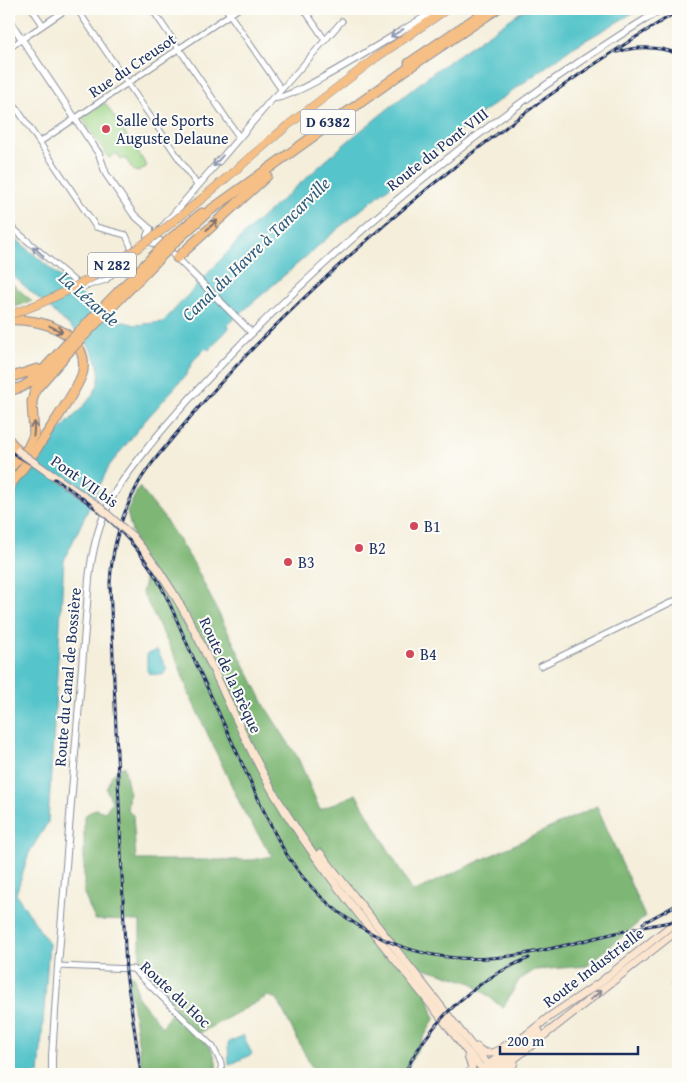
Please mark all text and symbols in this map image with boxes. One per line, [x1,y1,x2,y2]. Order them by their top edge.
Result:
street label: Rue du Creusot [83,27,181,103]
one-way arrow [391,29,405,39]
street label: Route du Pont VIII [381,101,493,197]
place label: Salle de Sports Auguste Delaune [116,108,228,150]
road number: D 6382 [300,110,356,134]
marker: Salle de Sports Auguste Delaune [100,123,112,135]
one-way arrow [212,154,224,167]
water label: Canal du Havre à Tancarville [175,170,336,327]
one-way arrow [206,219,219,231]
one-way arrow [32,245,45,256]
road number: N 282 [88,252,136,278]
water label: La Lézarde [52,264,126,333]
one-way arrow [48,325,63,334]
one-way arrow [29,421,38,437]
street label: Pont VII bis [46,449,124,513]
place label: B1 [424,514,441,538]
marker: B1 [408,520,420,532]
place label: B2 [369,536,386,560]
marker: B2 [353,542,365,554]
place label: B3 [298,550,315,574]
marker: B3 [282,556,294,568]
street label: Route du Canal de Bossière [47,586,87,768]
street label: Route de la Brèque [194,613,268,737]
place label: B4 [420,642,437,666]
marker: B4 [404,648,416,660]
street label: Route Industrielle [537,921,649,1013]
street label: Route du Hoc [135,955,217,1033]
one-way arrow [589,989,602,1000]
scale bar [500,1023,637,1055]
text: 200 m [507,1030,545,1051]

